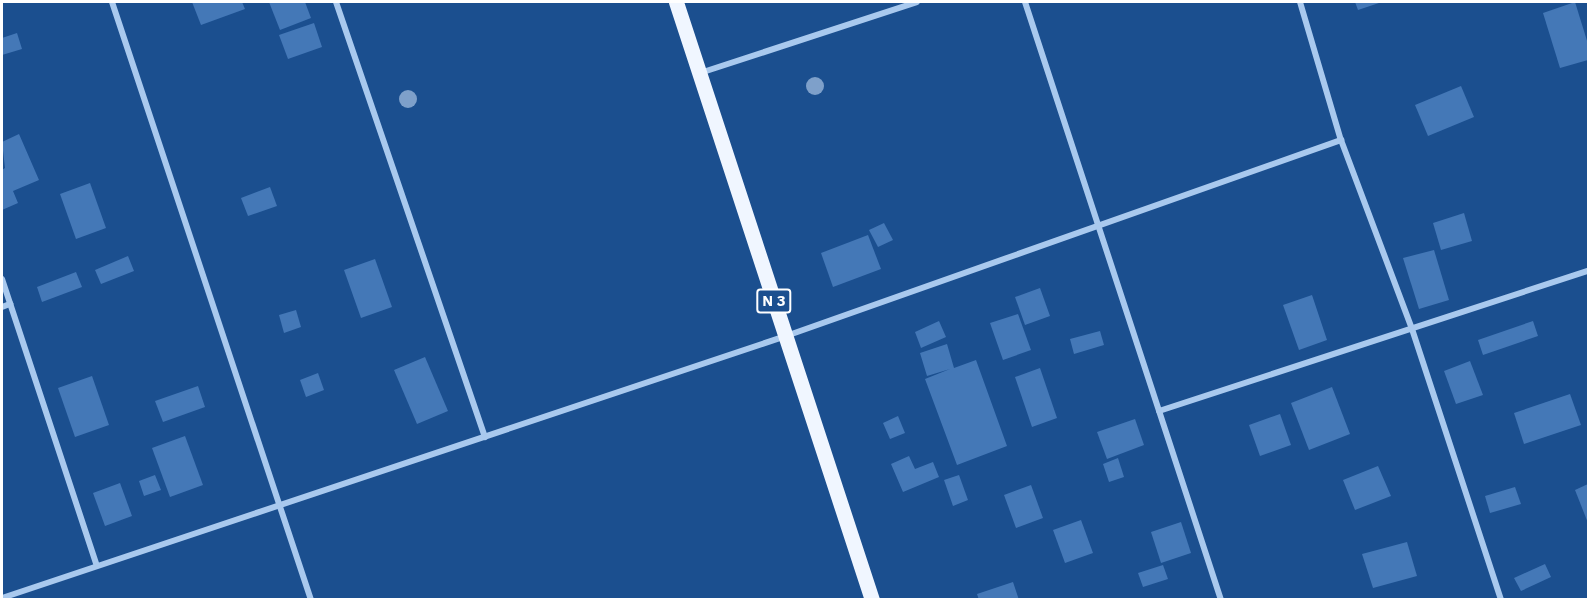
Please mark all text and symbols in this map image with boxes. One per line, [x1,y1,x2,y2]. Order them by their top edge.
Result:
road number: N 3 [756,289,792,313]

